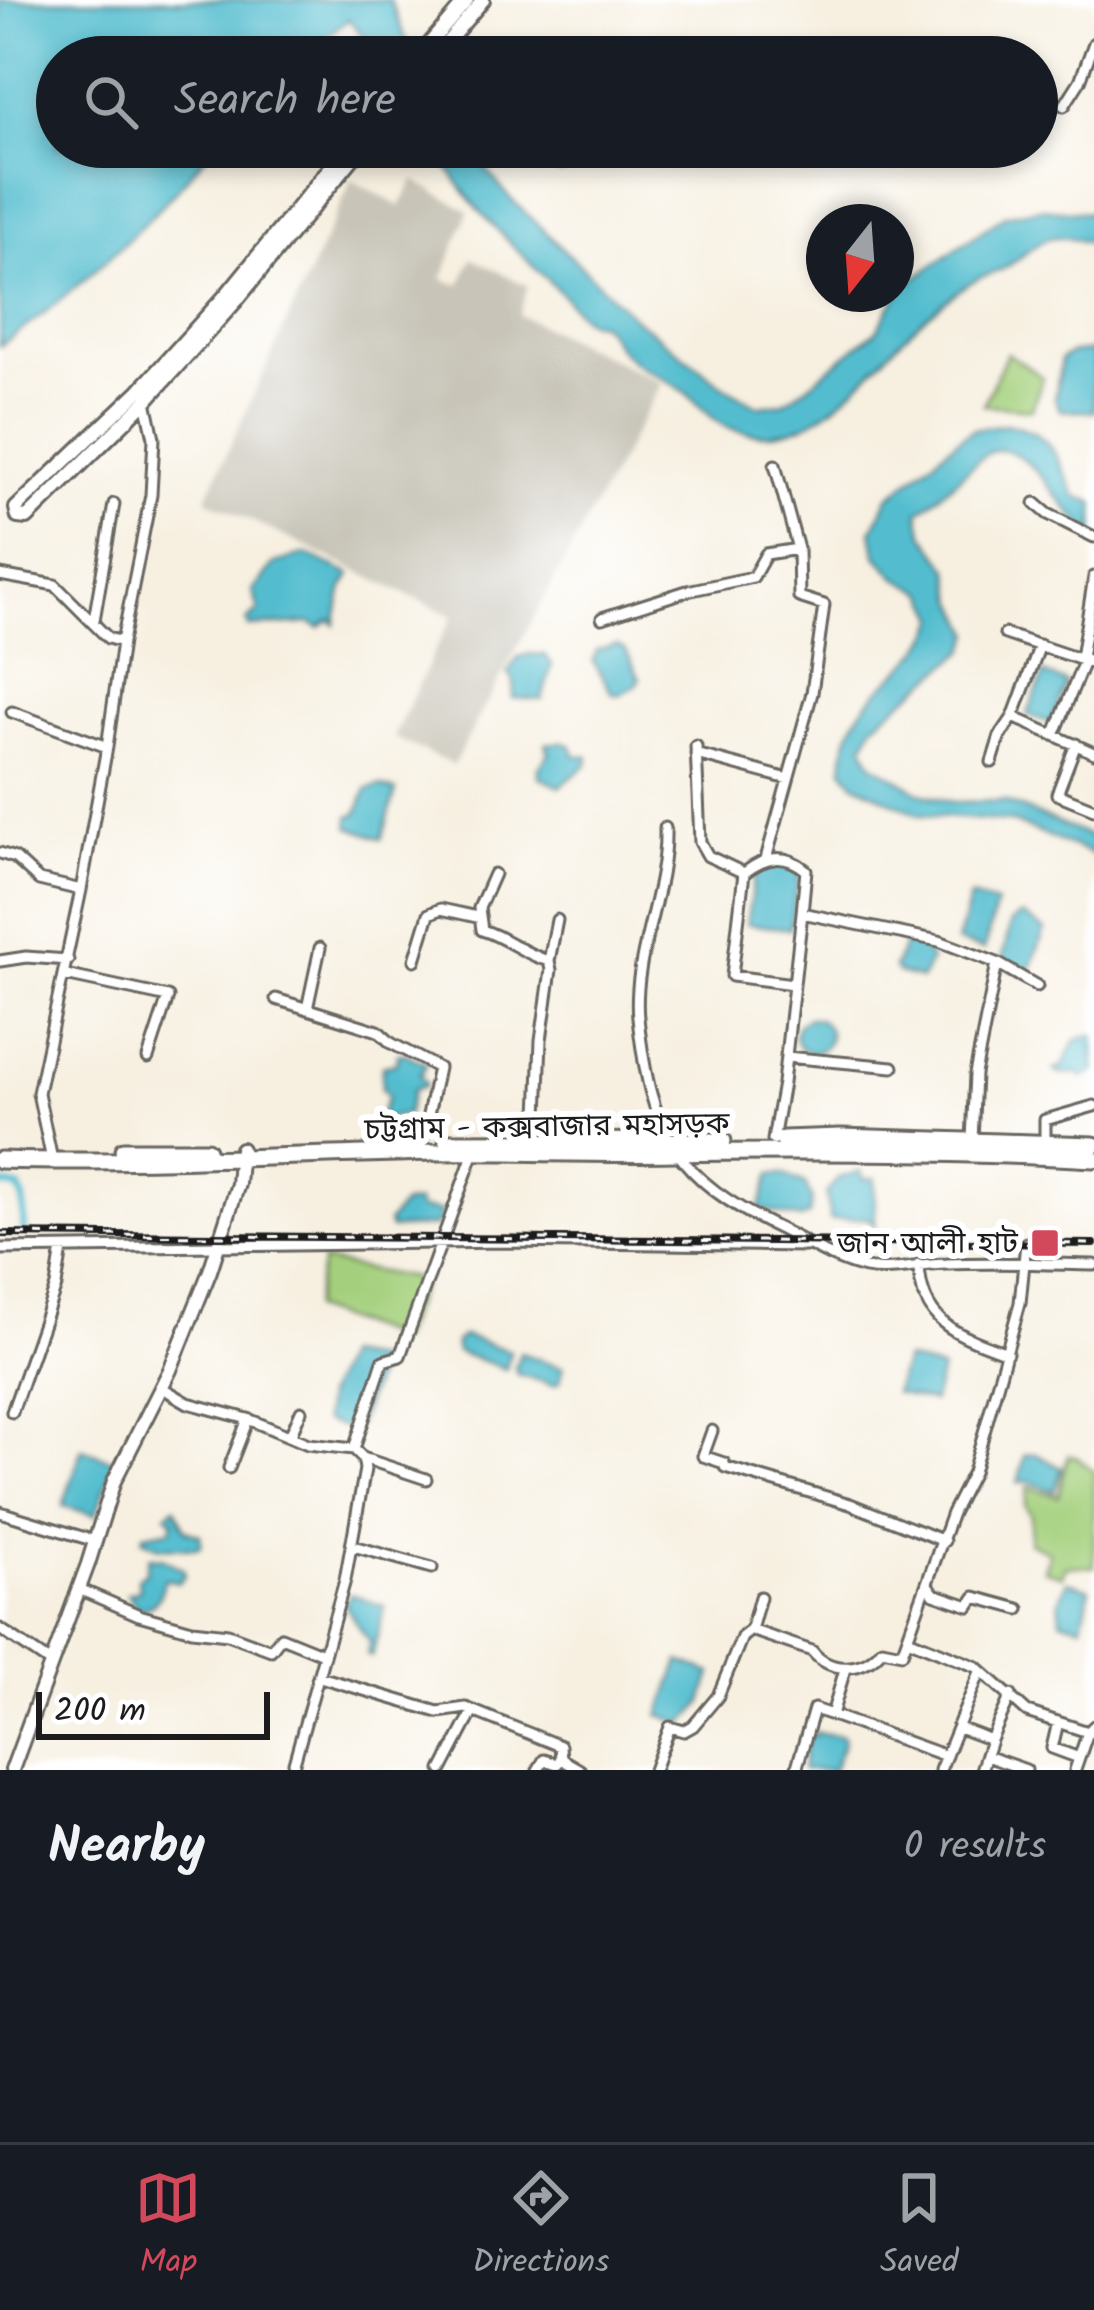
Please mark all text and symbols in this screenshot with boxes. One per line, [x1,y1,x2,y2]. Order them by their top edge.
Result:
search box [36,36,1058,168]
text: Search here [174,66,396,138]
icon: search [78,69,144,135]
north arrow [806,204,914,312]
street label: চট্টগ্রাম - কক্সবাজার মহাসড়ক [363,1101,731,1155]
place label: জান আলী হাট [836,1221,1019,1269]
marker: জান আলী হাট [1029,1227,1061,1259]
scale bar [36,1686,270,1739]
text: 200 m [54,1686,146,1739]
text: Nearby [48,1808,205,1889]
text: 0 results [904,1817,1046,1879]
tab: Map [135,2165,201,2290]
tab: Directions [472,2165,609,2290]
tab: Saved [880,2165,959,2290]

